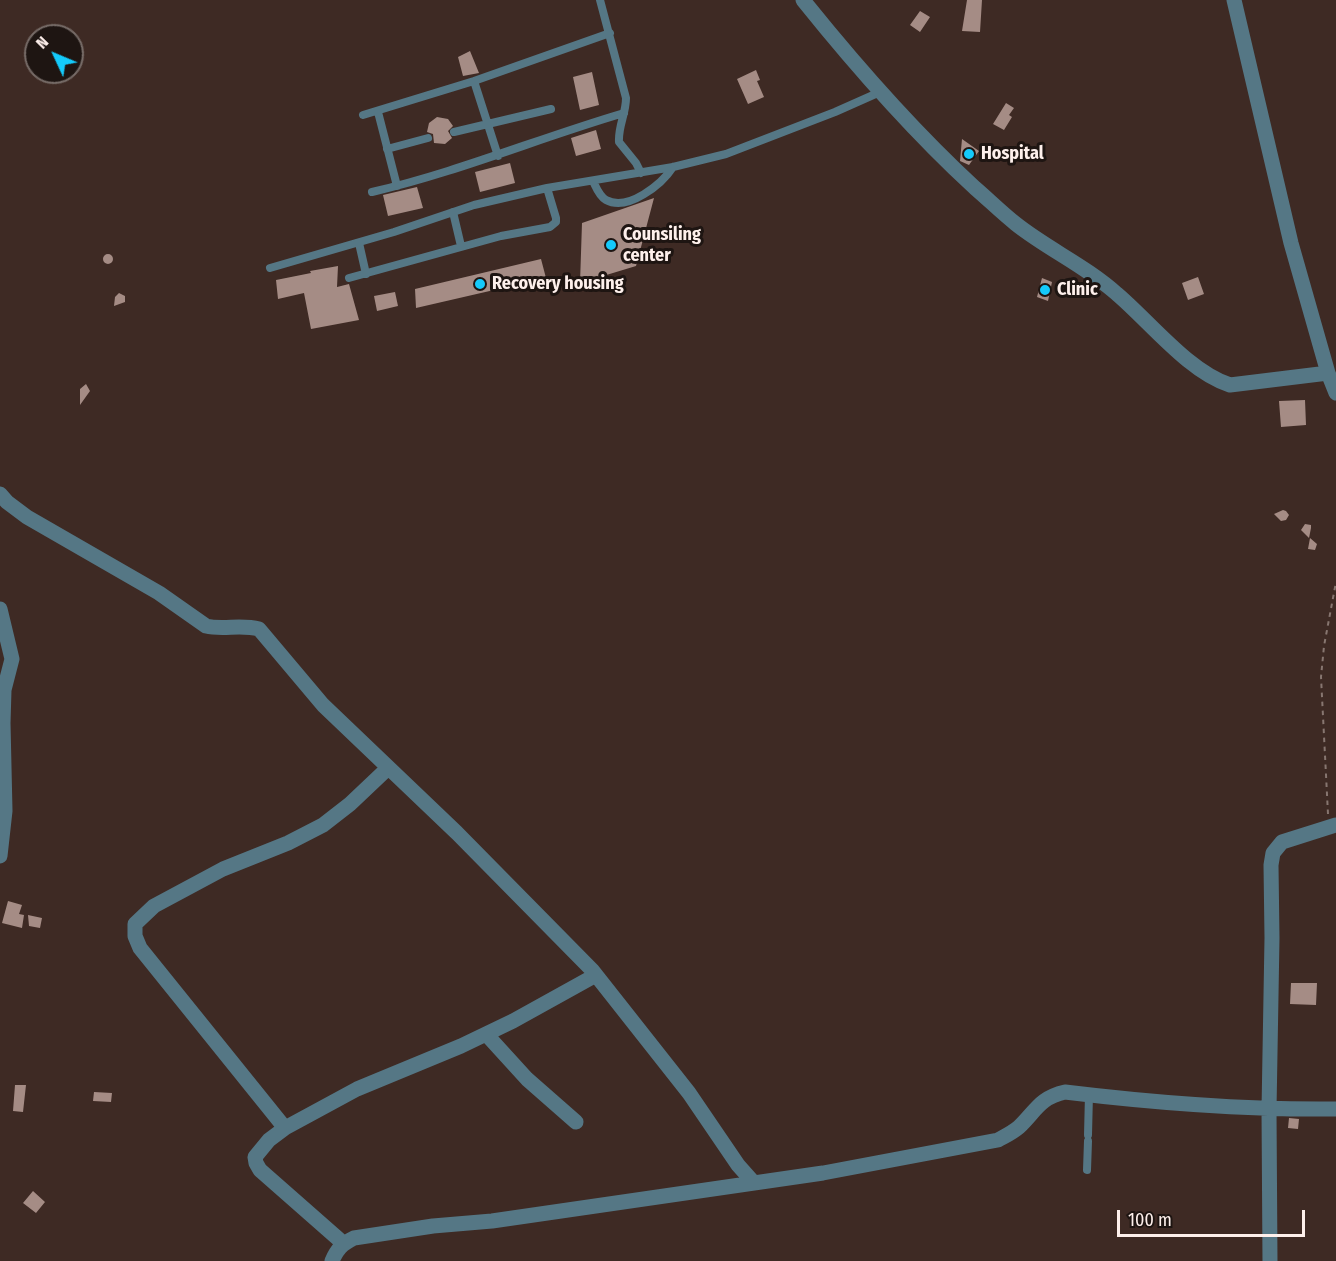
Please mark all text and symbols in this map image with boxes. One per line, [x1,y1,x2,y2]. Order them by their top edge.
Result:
north arrow [24,24,84,84]
text: N [32,32,52,53]
place label: Hospital [981,143,1044,165]
marker: Hospital [962,147,976,161]
place label: Counsiling center [623,224,701,266]
marker: Counsiling center [604,238,618,252]
place label: Recovery housing [492,273,624,295]
marker: Recovery housing [473,277,487,291]
place label: Clinic [1057,279,1098,301]
marker: Clinic [1038,283,1052,297]
scale bar [1120,1198,1308,1236]
text: 100 m [1128,1209,1172,1231]

